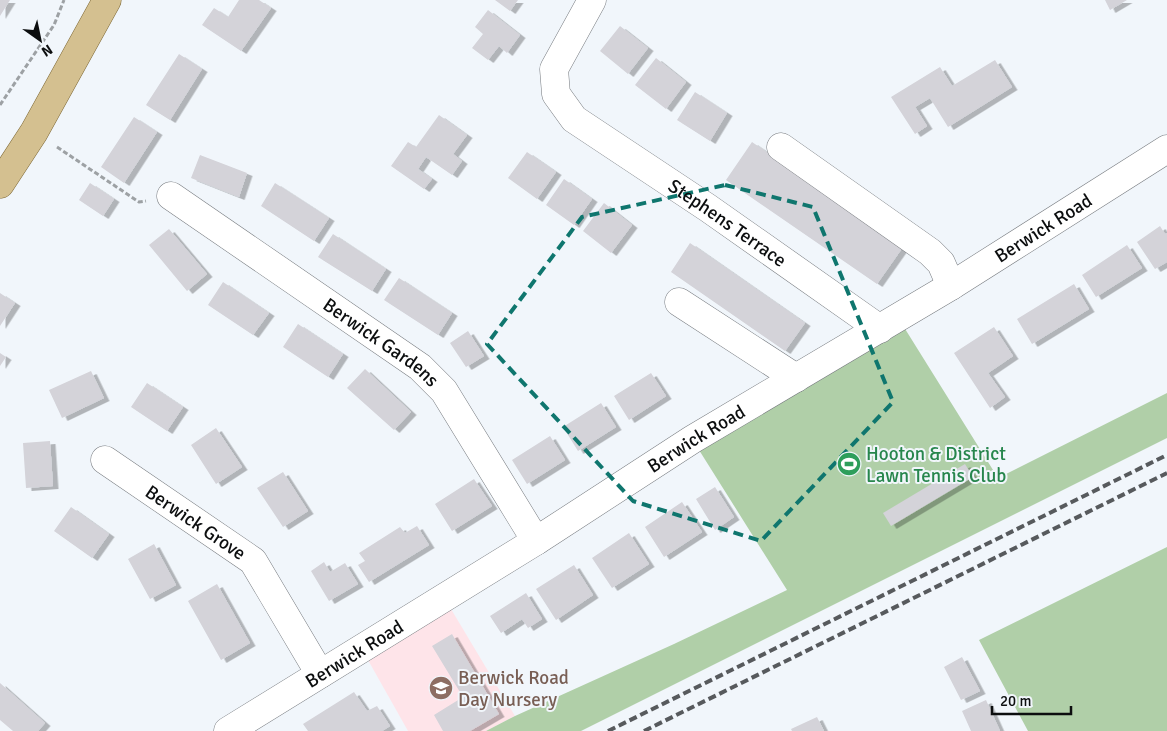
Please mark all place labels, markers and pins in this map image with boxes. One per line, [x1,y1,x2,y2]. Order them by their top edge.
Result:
place label: Hooton & District Lawn Tennis Club [866,442,1006,488]
sports icon: Hooton & District Lawn Tennis Club [836,451,862,477]
place label: Berwick Road Day Nursery [458,666,569,712]
school or university icon: Berwick Road Day Nursery [428,675,454,701]

